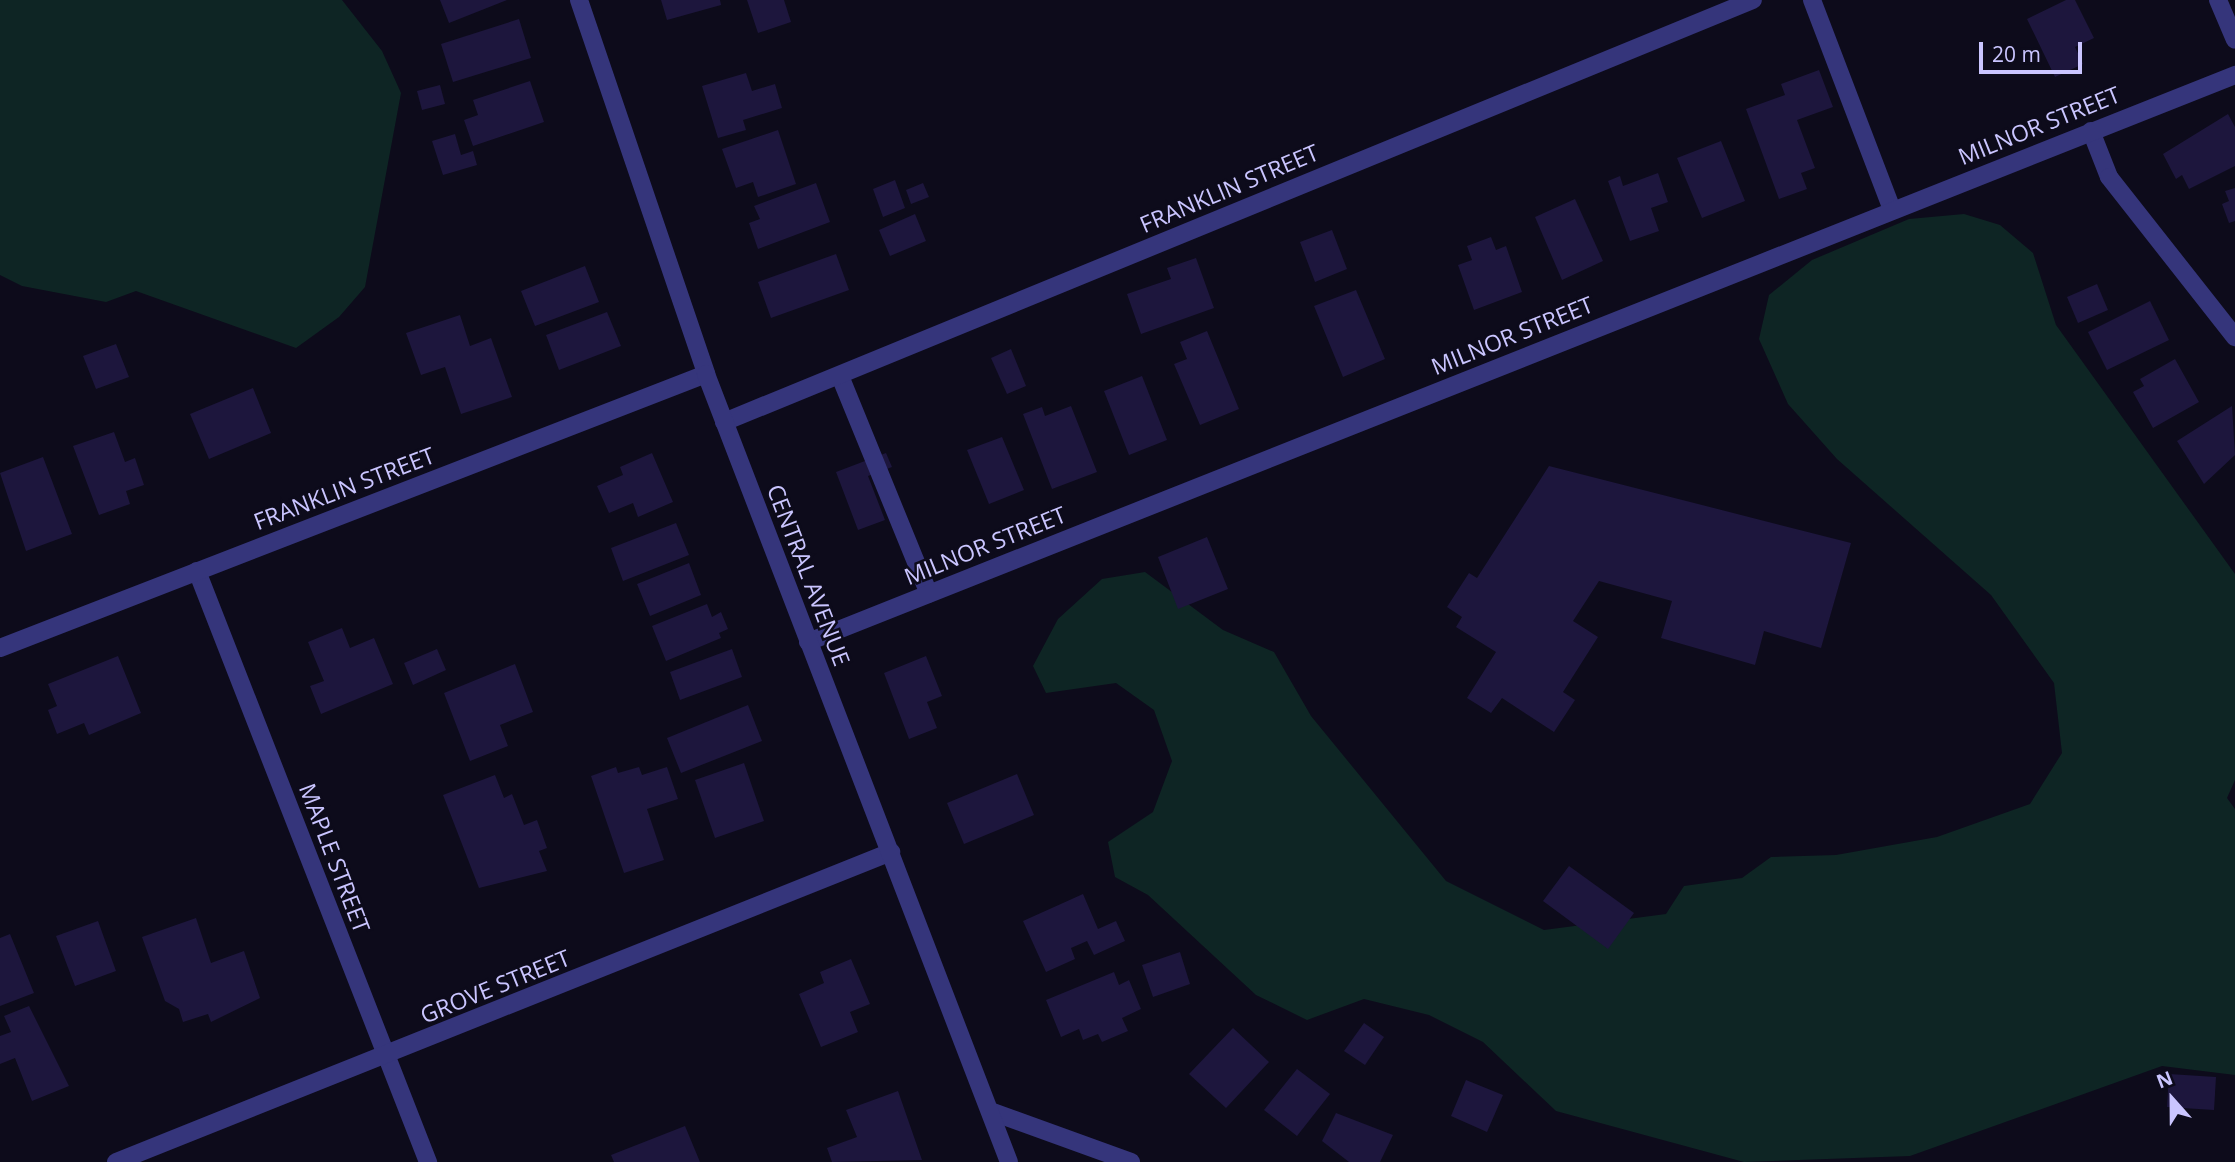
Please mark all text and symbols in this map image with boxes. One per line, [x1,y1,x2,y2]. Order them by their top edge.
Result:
scale bar [1983,28,2086,72]
text: 20 m [1992,40,2041,68]
street label: MILNOR STREET [1954,80,2124,170]
street label: FRANKLIN STREET [1135,138,1323,238]
street label: MILNOR STREET [1427,290,1597,380]
street label: FRANKLIN STREET [250,441,438,535]
street label: CENTRAL AVENUE [762,480,856,670]
street label: MILNOR STREET [900,500,1070,590]
street label: MAPLE STREET [294,780,376,936]
street label: GROVE STREET [416,943,574,1029]
north arrow [2137,1064,2207,1134]
text: N [2153,1064,2176,1094]

